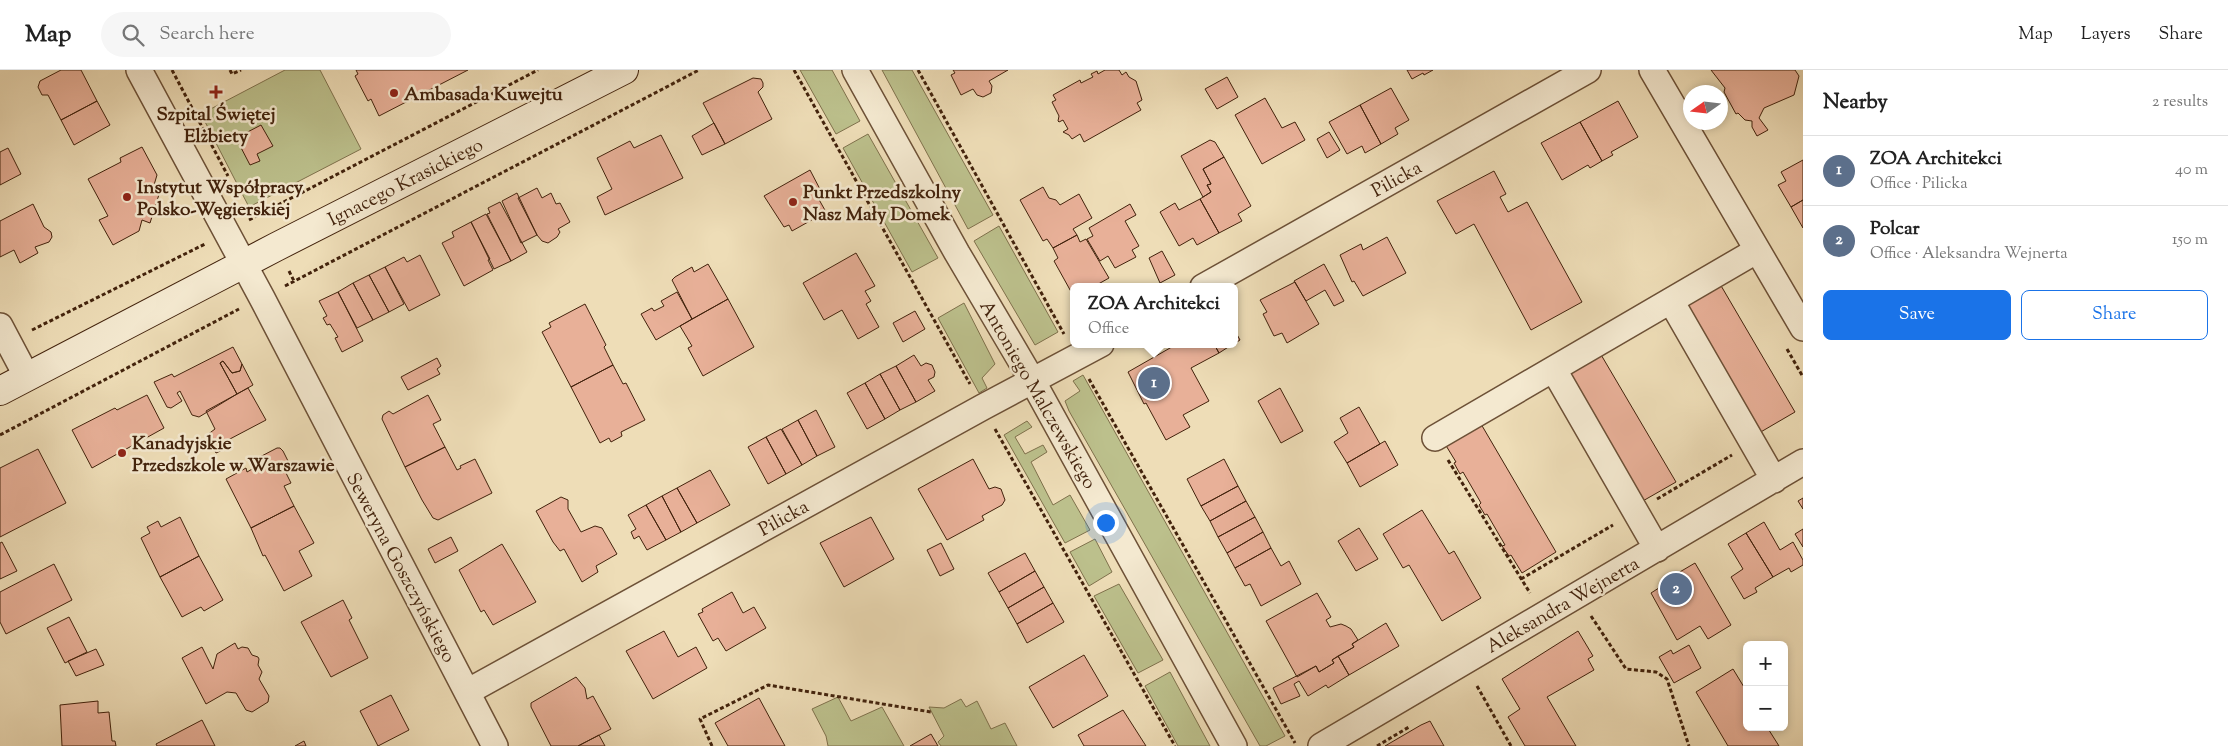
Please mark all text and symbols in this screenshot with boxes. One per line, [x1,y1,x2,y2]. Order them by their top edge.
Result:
search box [101,12,451,57]
text: Map [25,18,71,52]
icon: search [119,21,147,49]
text: Search here [159,21,255,48]
text: Map [2018,22,2053,48]
text: Layers [2081,22,2131,48]
text: Share [2159,22,2203,48]
place label: Ambasada Kuwejtu [404,82,563,109]
marker: Szpital Świętej Elżbiety [209,85,223,99]
north arrow [1683,85,1728,130]
marker: Ambasada Kuwejtu [388,87,400,99]
text: Nearby [1823,88,1888,118]
text: 2 results [2152,91,2208,114]
place label: Szpital Świętej Elżbiety [156,102,276,151]
street label: Ignacego Krasickiego [324,132,488,234]
text: ZOA Architekci [1870,146,2002,173]
street label: Pilicka [1367,155,1428,205]
text: 1 [1836,159,1842,182]
text: 40 m [2175,159,2208,182]
text: Office · Pilicka [1870,173,1968,196]
place label: Instytut Współpracy Polsko-Węgierskiej [137,175,304,224]
place label: Punkt Przedszkolny Nasz Mały Domek [803,180,962,229]
marker: Instytut Współpracy Polsko-Węgierskiej [121,191,133,203]
marker: Punkt Przedszkolny Nasz Mały Domek [787,196,799,208]
text: Polcar [1870,216,1920,243]
text: 2 [1835,229,1843,252]
text: 150 m [2172,229,2208,252]
text: Office · Aleksandra Wejnerta [1870,243,2068,266]
popup [1070,283,1238,348]
button: Save [1823,290,2011,340]
button: Share [2021,290,2208,340]
text: ZOA Architekci [1088,291,1220,318]
street label: Antoniego Malczewskiego [972,296,1102,495]
text: Office [1088,318,1129,341]
pin: 1 [1138,364,1170,402]
place label: Kanadyjskie Przedszkole w Warszawie [132,431,335,480]
marker: Kanadyjskie Przedszkole w Warszawie [116,447,128,459]
street label: Seweryna Goszczyńskiego [338,468,461,668]
street label: Pilicka [754,494,815,544]
your location [1093,510,1119,536]
street label: Aleksandra Wejnerta [1482,551,1645,661]
pin: 2 [1660,570,1692,608]
map controls [1743,641,1788,731]
button: + [1743,641,1788,686]
button: − [1743,686,1788,731]

